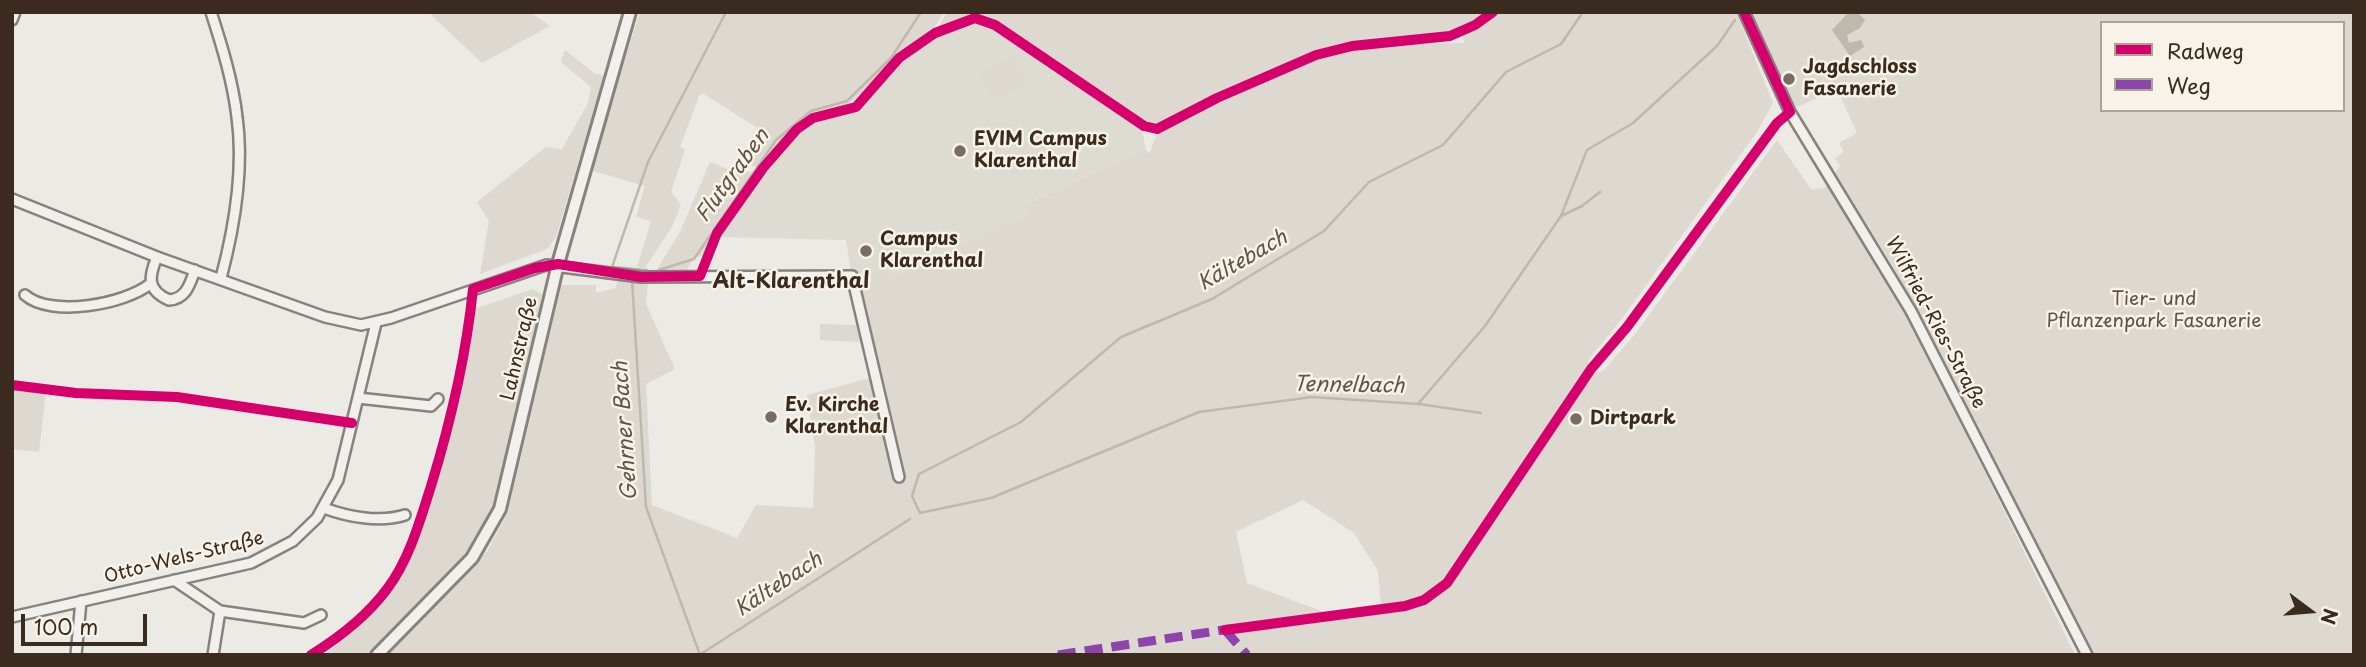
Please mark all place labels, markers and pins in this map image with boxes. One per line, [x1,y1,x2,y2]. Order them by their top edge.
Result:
place label: Jagdschloss Fasanerie [1803,57,1917,101]
marker: Jagdschloss Fasanerie [1781,71,1797,87]
place label: EVIM Campus Klarenthal [974,129,1107,173]
marker: EVIM Campus Klarenthal [952,143,968,159]
place label: Campus Klarenthal [880,229,983,273]
marker: Campus Klarenthal [858,243,874,259]
place label: Ev. Kirche Klarenthal [785,395,888,439]
place label: Dirtpark [1590,408,1676,430]
marker: Ev. Kirche Klarenthal [763,409,779,425]
marker: Dirtpark [1568,411,1584,427]

